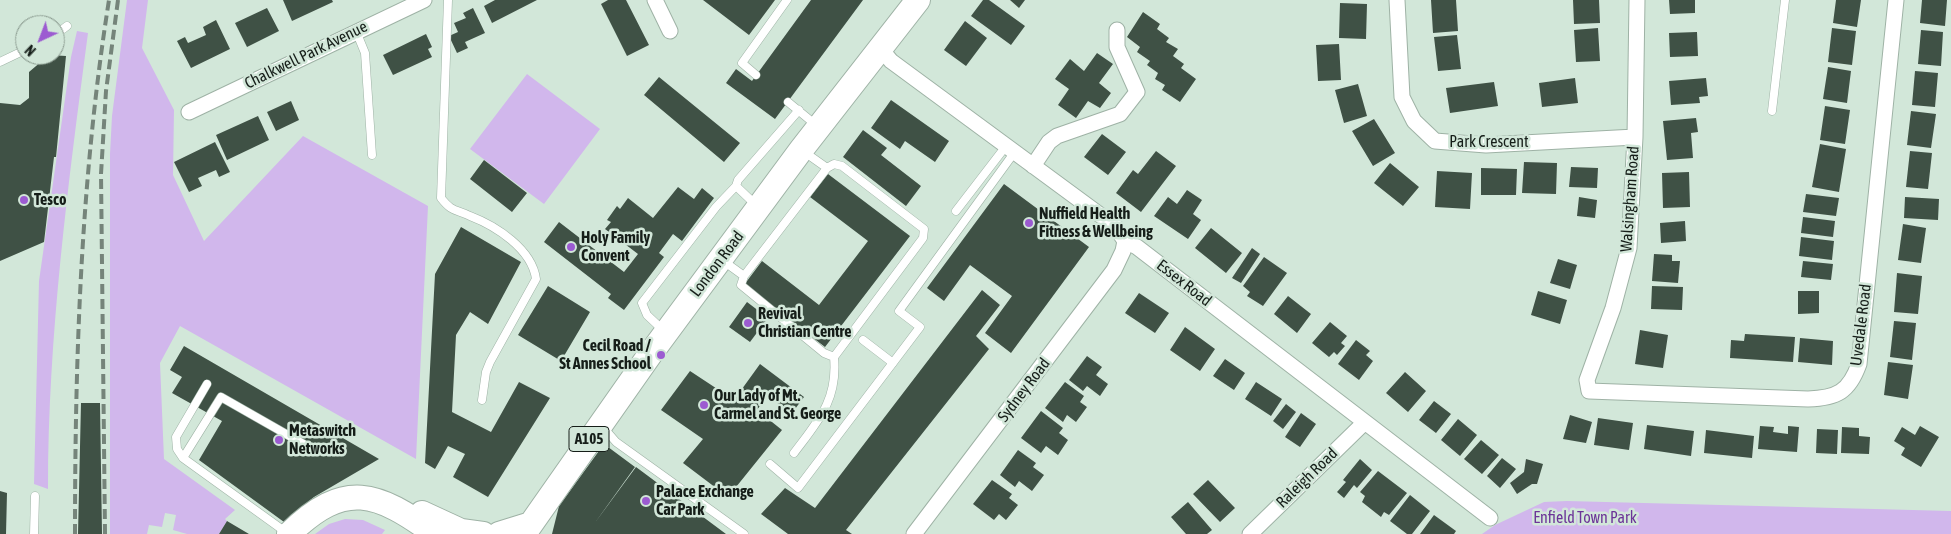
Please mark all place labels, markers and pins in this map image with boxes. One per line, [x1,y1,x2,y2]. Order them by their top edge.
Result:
place label: Tesco [34,190,66,210]
marker: Tesco [18,194,30,206]
place label: Nuffield Health Fitness & Wellbeing [1039,204,1153,242]
marker: Nuffield Health Fitness & Wellbeing [1023,217,1035,229]
place label: Holy Family Convent [581,228,650,266]
marker: Holy Family Convent [565,241,577,253]
place label: Revival Christian Centre [758,304,852,342]
marker: Revival Christian Centre [742,317,754,329]
place label: Cecil Road / St Annes School [559,336,651,374]
marker: Cecil Road / St Annes School [655,349,667,361]
place label: Our Lady of Mt. Carmel and St. George [714,386,841,424]
marker: Our Lady of Mt. Carmel and St. George [698,399,710,411]
place label: Metaswitch Networks [289,421,356,459]
marker: Metaswitch Networks [273,434,285,446]
place label: Palace Exchange Car Park [656,482,754,520]
marker: Palace Exchange Car Park [640,495,652,507]

